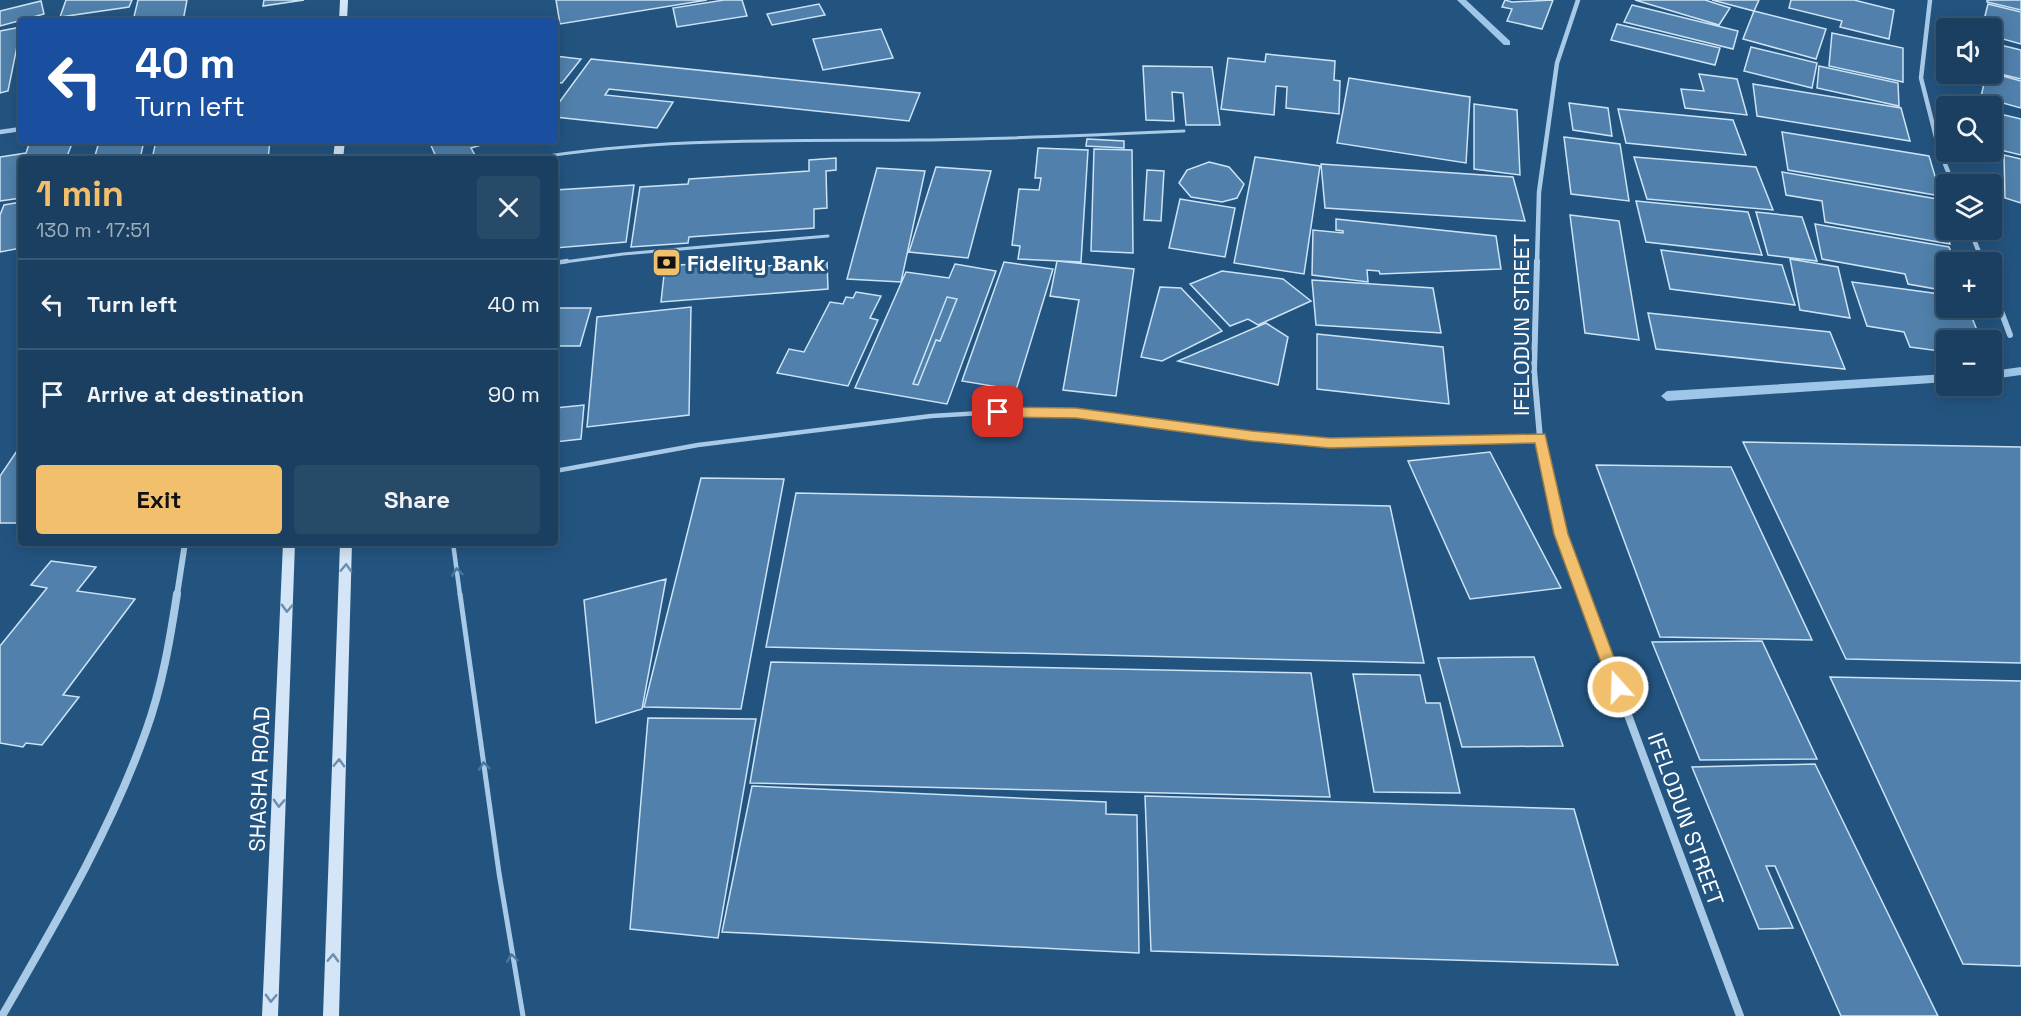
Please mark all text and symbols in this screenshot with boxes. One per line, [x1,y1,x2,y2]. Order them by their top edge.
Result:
map controls [1936,18,2002,396]
button: sound [1936,18,2002,84]
text: 40 m [135,37,235,90]
icon: left [36,42,114,120]
text: Turn left [135,89,245,124]
button: search [1936,96,2002,162]
text: 1 min [36,171,124,217]
button: layers [1936,174,2002,240]
button: close [477,176,540,239]
text: 130 m · 17:51 [36,217,150,243]
street label: IFELODUN STREET [1507,234,1535,416]
bank icon: Fidelity Bank [650,247,682,279]
place label: Fidelity Bank [687,249,826,277]
button: + [1936,252,2002,318]
icon: left [36,288,69,321]
text: Turn left [87,290,177,318]
text: 40 m [488,290,540,318]
button: − [1936,330,2002,396]
icon: arrive [36,378,69,411]
text: Arrive at destination [87,380,304,408]
text: 90 m [488,380,540,408]
pin [972,386,1023,437]
icon: arrive [981,395,1014,428]
button: Exit [36,465,282,534]
button: Share [294,465,540,534]
one-way arrow [339,563,352,572]
one-way arrow [451,568,464,577]
one-way arrow [280,604,293,613]
position arrow [1586,655,1650,719]
street label: SHASHA ROAD [242,706,276,852]
street label: IFELODUN STREET [1642,729,1730,909]
one-way arrow [333,758,346,767]
one-way arrow [478,761,490,770]
one-way arrow [272,798,285,807]
one-way arrow [327,953,339,962]
one-way arrow [507,954,519,963]
one-way arrow [265,993,277,1002]

